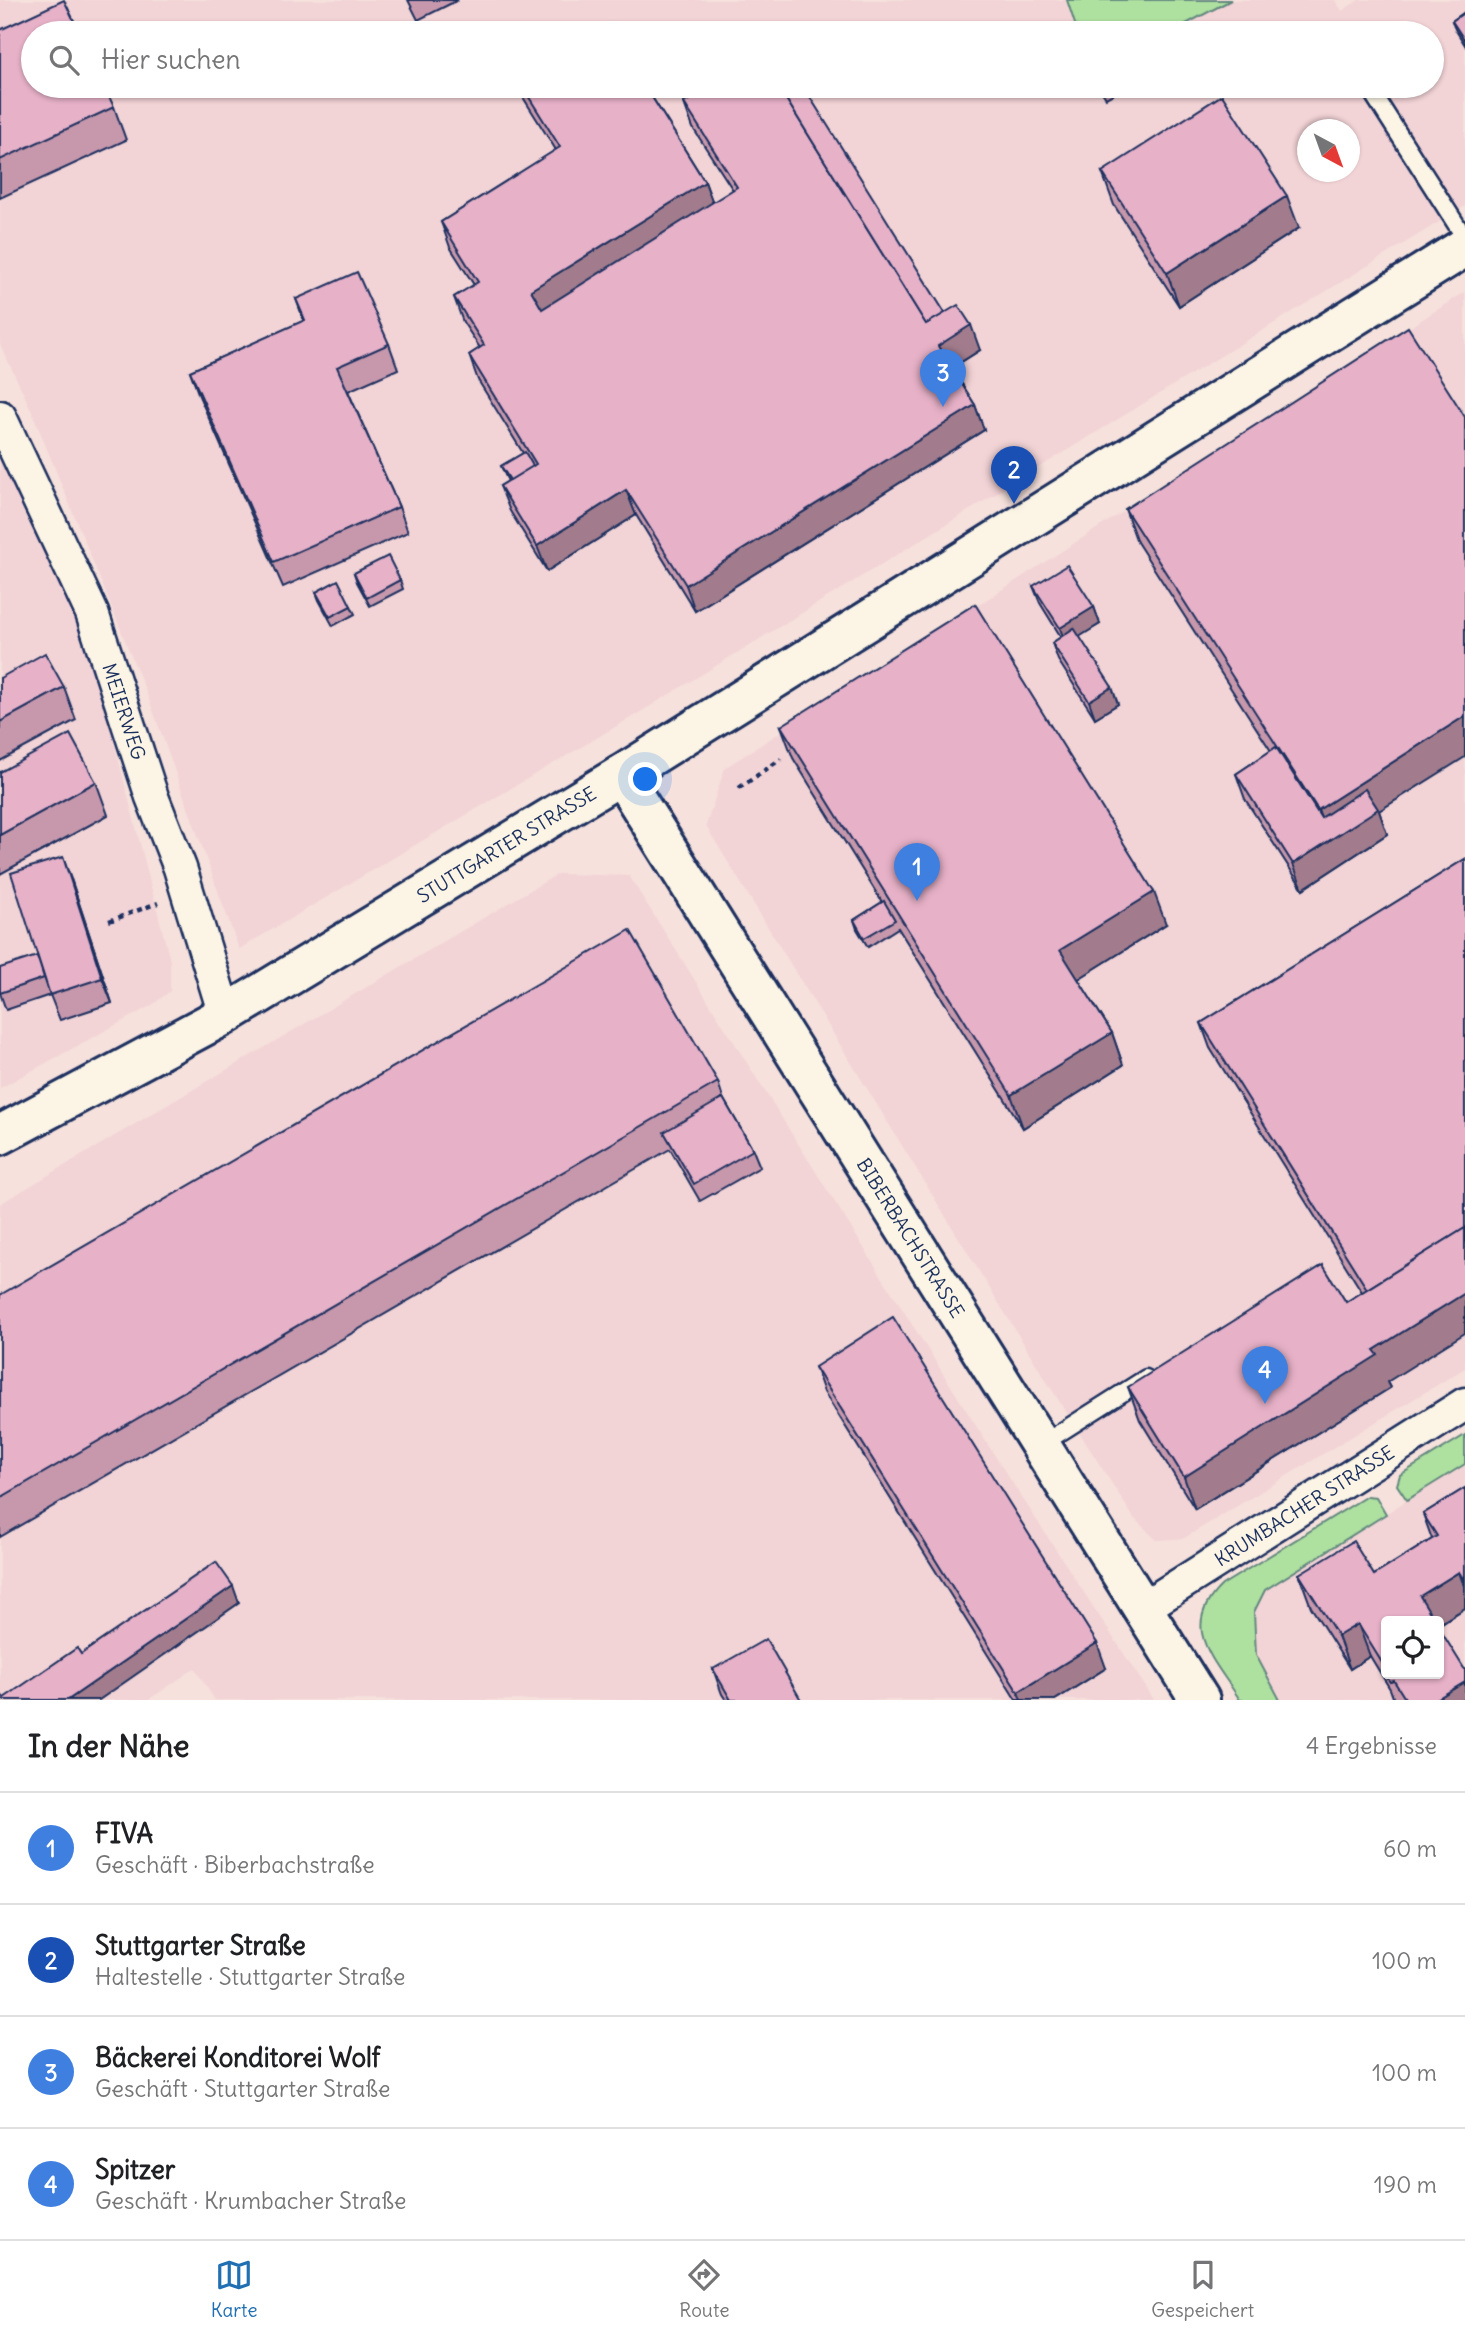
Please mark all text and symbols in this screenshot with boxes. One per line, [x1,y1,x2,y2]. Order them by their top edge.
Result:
search box [21,21,1444,98]
icon: search [45,41,83,79]
text: Hier suchen [101,43,241,76]
north arrow [1297,119,1360,182]
pin: 3 [920,349,966,407]
pin: 2 [991,446,1037,504]
street label: MEIERWEG [97,660,151,763]
your location [628,762,662,796]
street label: STUTTGARTER STRASSE [412,781,600,908]
pin: 1 [894,843,940,901]
street label: BIBERBACHSTRASSE [852,1153,970,1322]
pin: 4 [1242,1346,1288,1404]
street label: KRUMBACHER STRASSE [1210,1440,1399,1572]
map controls [1381,1616,1444,1679]
button: locate [1381,1616,1444,1679]
text: In der Nähe [28,1727,190,1765]
text: 4 Ergebnisse [1306,1731,1437,1760]
text: FIVA [95,1817,153,1850]
text: 1 [46,1834,56,1863]
text: 60 m [1383,1834,1437,1863]
text: Geschäft · Biberbachstraße [95,1850,375,1879]
text: Stuttgarter Straße [95,1929,306,1962]
text: 2 [45,1946,57,1975]
text: 100 m [1372,1946,1437,1975]
text: Haltestelle · Stuttgarter Straße [95,1962,405,1991]
text: Bäckerei Konditorei Wolf [95,2041,380,2074]
text: 3 [44,2058,58,2087]
text: 100 m [1372,2058,1437,2087]
text: Geschäft · Stuttgarter Straße [95,2074,390,2103]
text: Spitzer [95,2153,175,2186]
text: 4 [44,2170,58,2199]
text: 190 m [1374,2170,1437,2199]
text: Geschäft · Krumbacher Straße [95,2186,406,2215]
tab: Karte [211,2256,258,2322]
tab: Route [679,2256,729,2322]
tab: Gespeichert [1151,2256,1254,2322]

